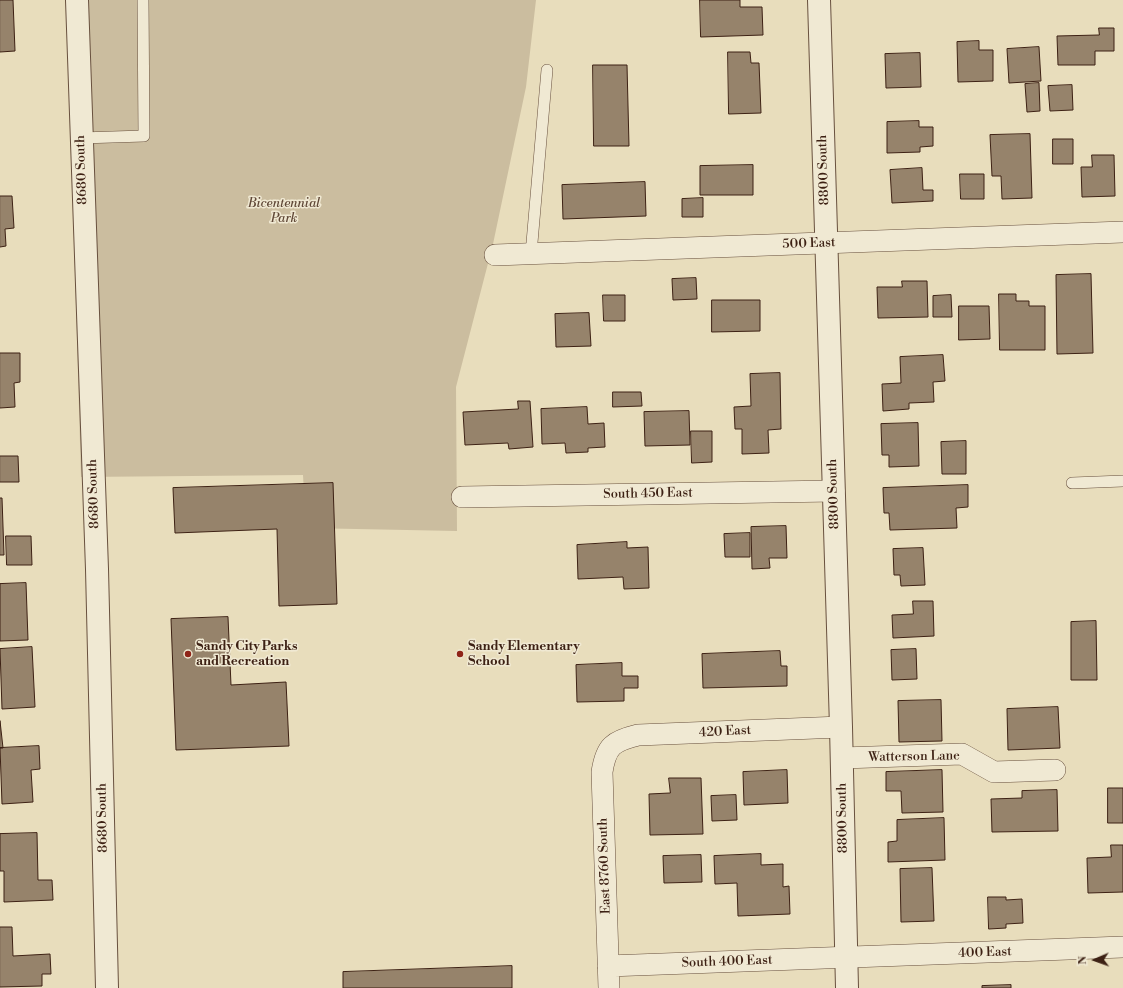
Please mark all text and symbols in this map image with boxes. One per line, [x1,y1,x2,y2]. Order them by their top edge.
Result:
street label: 8800 South [815,134,833,206]
street label: 8680 South [73,135,91,205]
park label: Bicentennial Park [248,196,320,227]
street label: 500 East [782,235,836,253]
street label: 8800 South [825,458,843,530]
street label: 8680 South [85,459,103,529]
street label: South 450 East [603,485,693,503]
place label: Sandy City Parks and Recreation [196,639,298,670]
place label: Sandy Elementary School [468,639,580,670]
marker: Sandy City Parks and Recreation [183,649,193,659]
marker: Sandy Elementary School [455,649,465,659]
street label: 420 East [698,723,752,741]
street label: Watterson Lane [868,748,960,766]
street label: 8680 South [95,783,111,853]
street label: 8800 South [835,783,851,853]
street label: East 8760 South [596,818,614,914]
north arrow [1075,940,1115,980]
street label: 400 East [958,944,1012,962]
street label: South 400 East [681,953,773,971]
text: N [1076,956,1090,965]

